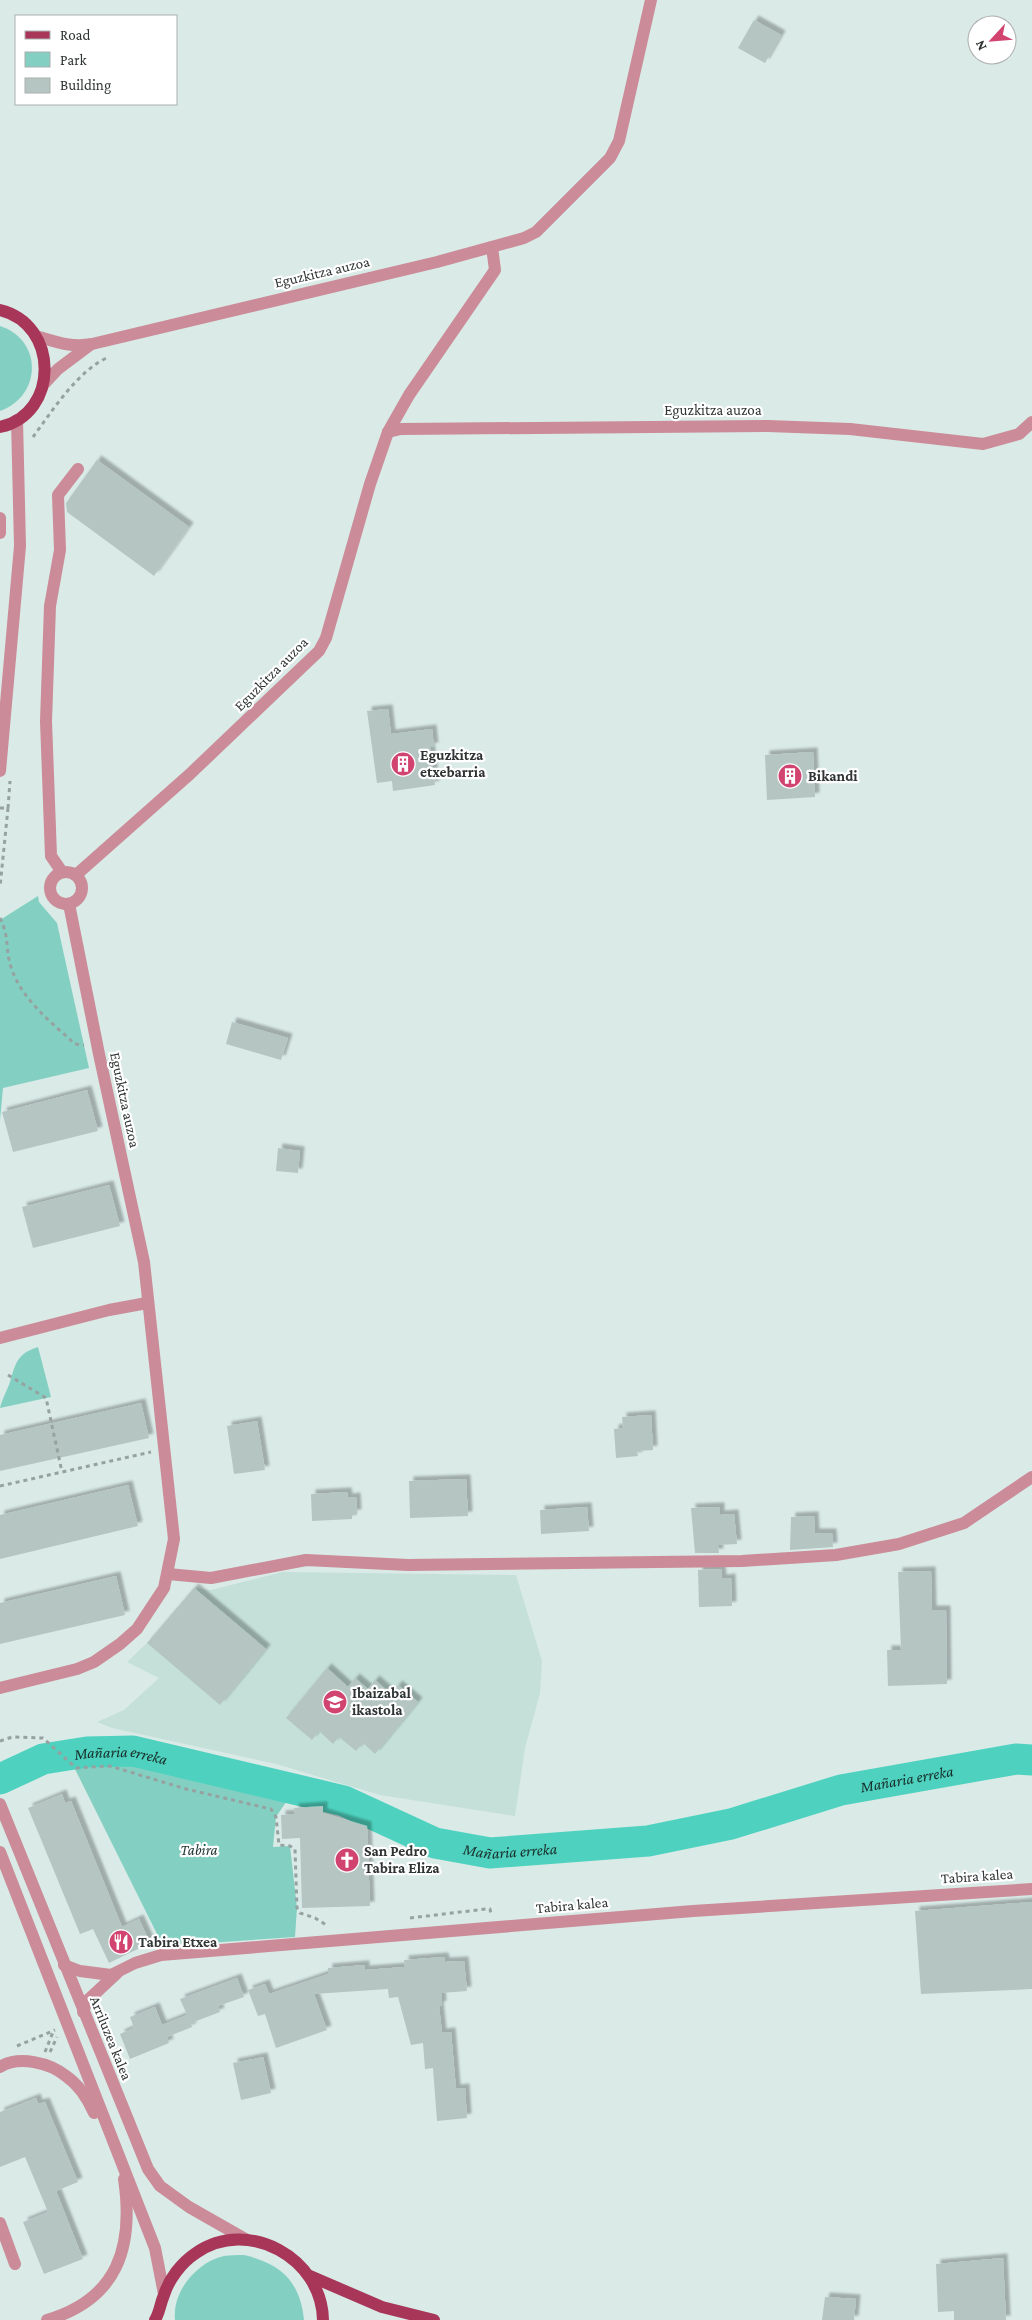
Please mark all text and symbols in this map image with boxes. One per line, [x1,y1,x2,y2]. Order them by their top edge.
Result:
legend [15,15,178,105]
north arrow [967,15,1017,65]
text: Road [60,27,91,43]
text: N [971,37,990,53]
text: Park [60,52,87,68]
text: Building [60,77,111,94]
street label: Eguzkitza auzoa [273,253,371,292]
street label: Eguzkitza auzoa [664,402,762,419]
street label: Eguzkitza auzoa [231,634,312,715]
place label: Eguzkitza etxebarria [420,747,486,780]
building icon: Eguzkitza etxebarria [390,751,416,777]
building icon: Bikandi [777,763,803,789]
place label: Bikandi [808,768,858,784]
street label: Eguzkitza auzoa [106,1051,143,1150]
place label: Ibaizabal ikastola [352,1685,412,1718]
school or university icon: Ibaizabal ikastola [322,1689,348,1715]
water label: Mañaria erreka [72,1742,170,1767]
water label: Mañaria erreka [858,1762,955,1795]
water label: Mañaria erreka [461,1839,558,1862]
park label: Tabira [180,1842,218,1858]
place label: San Pedro Tabira Eliza [364,1843,440,1876]
church icon: San Pedro Tabira Eliza [334,1847,360,1873]
street label: Tabira kalea [940,1865,1014,1887]
street label: Tabira kalea [535,1894,609,1916]
restaurant icon: Tabira Etxea [108,1929,134,1955]
place label: Tabira Etxea [138,1934,218,1950]
street label: Arriluzea kalea [87,1994,135,2082]

